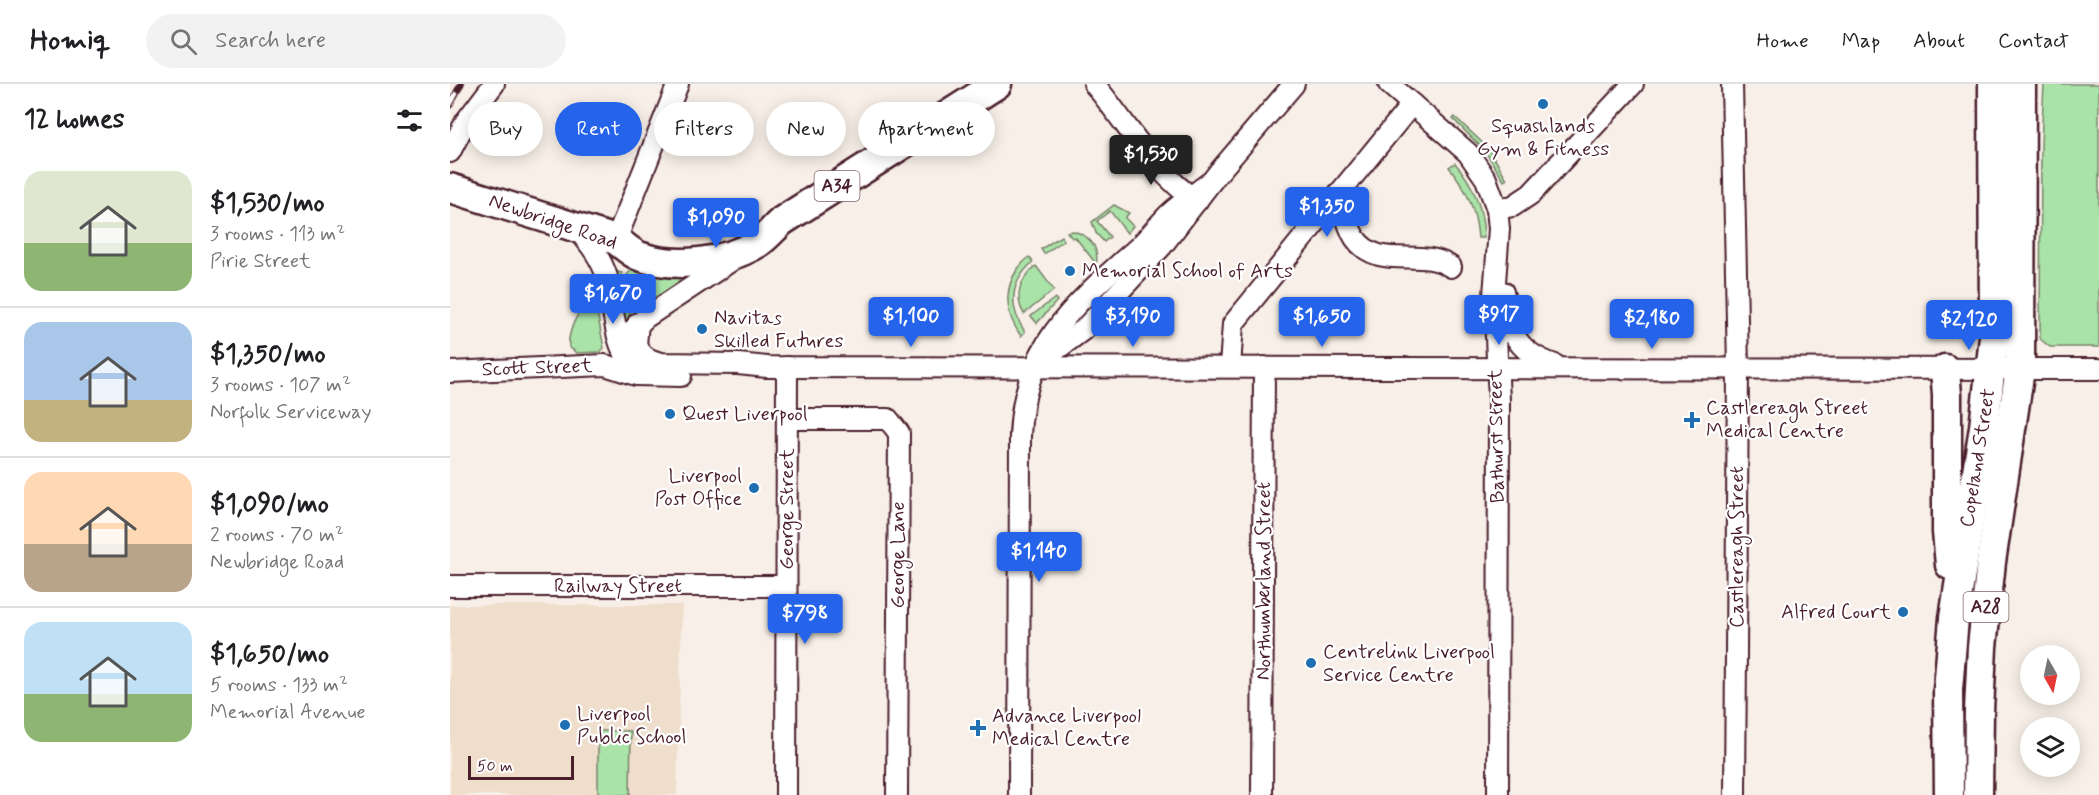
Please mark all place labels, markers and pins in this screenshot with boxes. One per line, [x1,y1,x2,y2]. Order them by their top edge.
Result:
marker: Squashlands Gym & Fitness [1536,97,1550,111]
place label: Squashlands Gym & Fitness [1477,113,1609,163]
pin: $1,530 [1102,135,1200,186]
pin: $1,350 [1278,187,1376,238]
pin: $1,090 [667,198,765,249]
place label: Memorial School of Arts [1082,258,1293,285]
marker: Memorial School of Arts [1063,264,1077,278]
pin: $1,670 [564,274,662,325]
pin: $917 [1463,295,1535,346]
pin: $1,100 [862,297,960,348]
pin: $3,190 [1084,297,1182,348]
pin: $1,650 [1273,297,1371,348]
pin: $2,180 [1603,299,1701,350]
pin: $2,120 [1920,300,2018,351]
place label: Navitas Skilled Futures [714,305,843,355]
marker: Navitas Skilled Futures [695,322,709,336]
place label: Castlereagh Street Medical Centre [1706,395,1868,445]
place label: Quest Liverpool [682,401,808,428]
marker: Quest Liverpool [663,407,677,421]
marker: Castlereagh Street Medical Centre [1683,411,1701,429]
place label: Liverpool Post Office [655,463,742,513]
marker: Liverpool Post Office [747,481,761,495]
pin: $1,140 [990,532,1088,583]
pin: $798 [769,594,841,645]
place label: Alfred Court [1781,599,1891,626]
marker: Alfred Court [1896,605,1910,619]
place label: Centrelink Liverpool Service Centre [1323,639,1495,689]
marker: Centrelink Liverpool Service Centre [1304,656,1318,670]
place label: Liverpool Public School [577,701,686,751]
place label: Advance Liverpool Medical Centre [992,703,1141,753]
marker: Liverpool Public School [558,718,572,732]
marker: Advance Liverpool Medical Centre [969,719,987,737]

